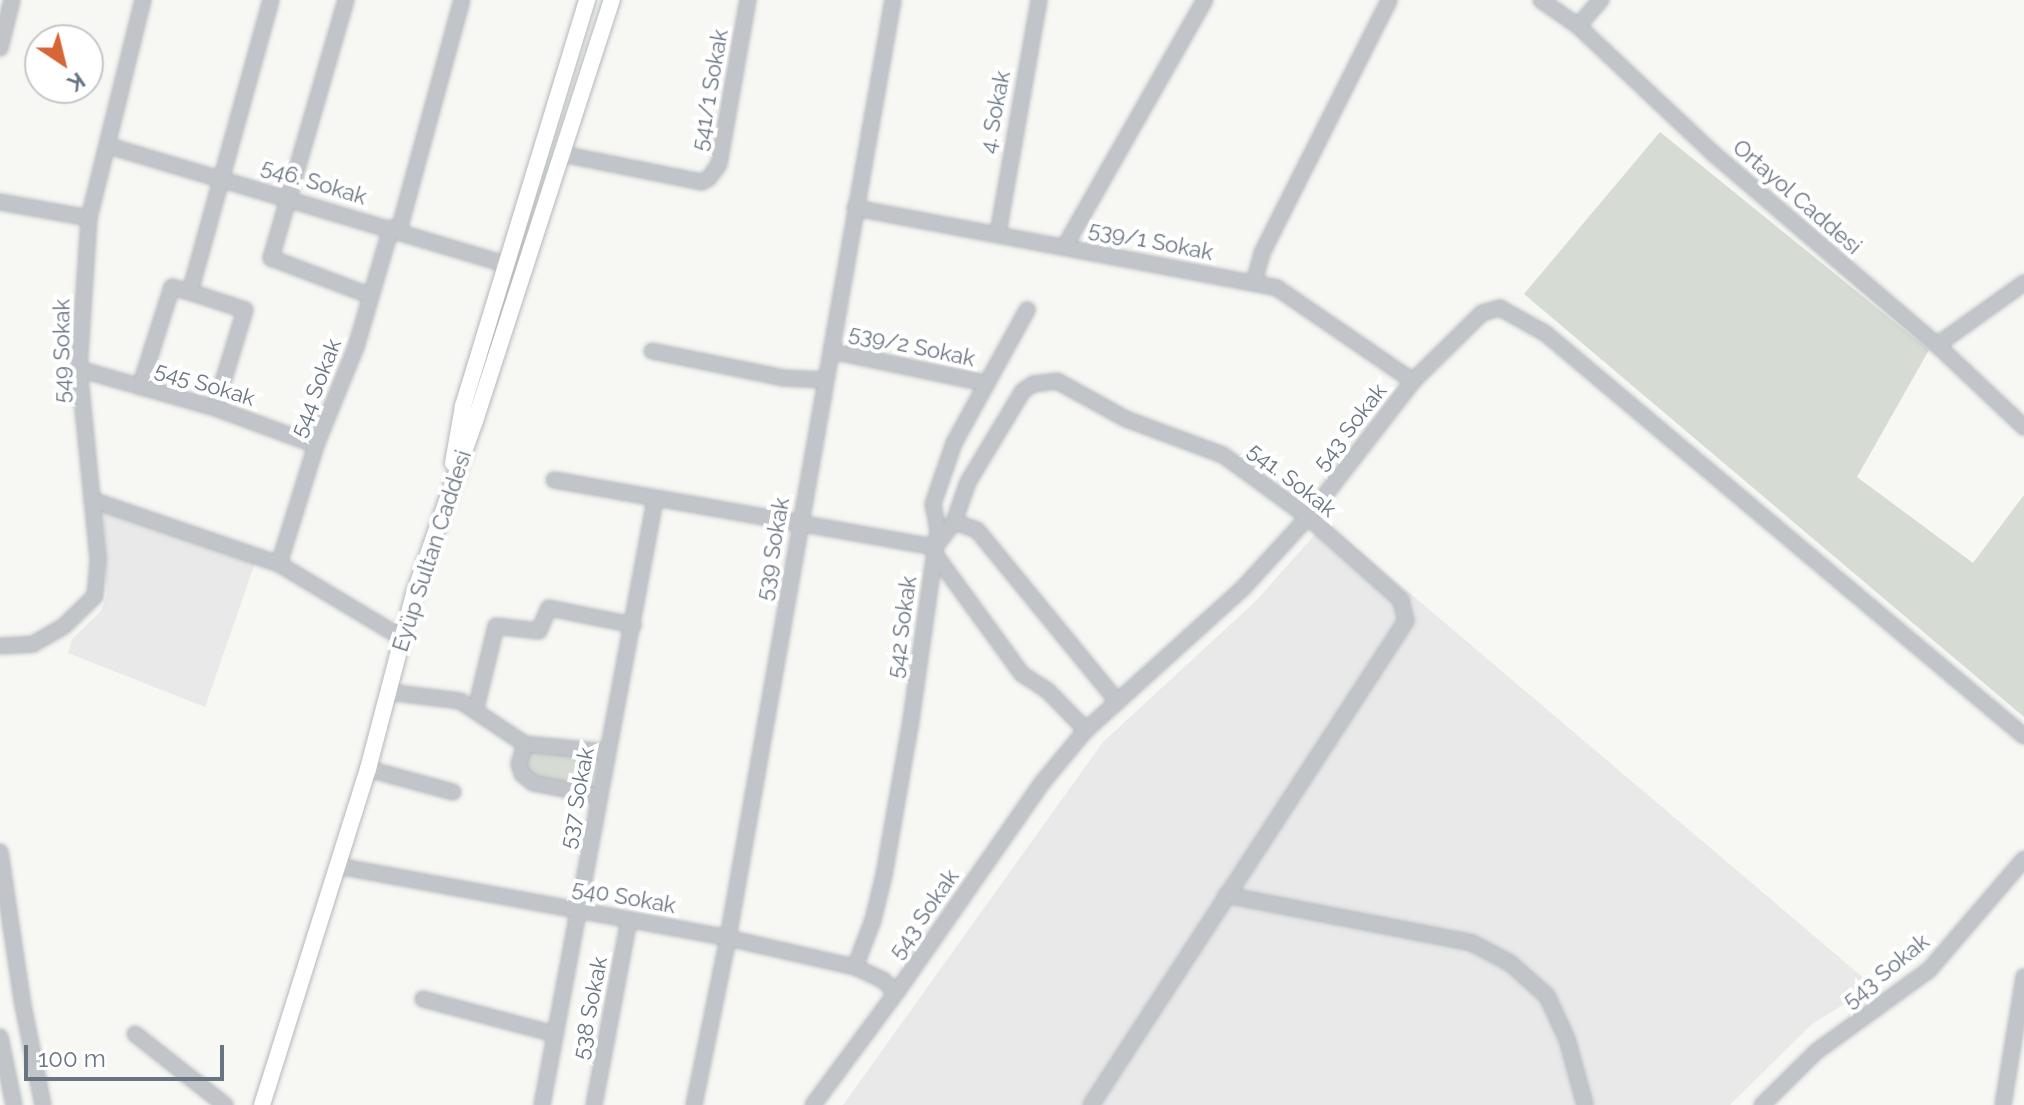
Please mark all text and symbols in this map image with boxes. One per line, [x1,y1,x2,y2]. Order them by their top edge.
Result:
north arrow [24,24,104,104]
street label: 541/1 Sokak [686,27,734,153]
text: K [63,67,90,97]
street label: 4. Sokak [974,69,1016,155]
street label: Ortayol Caddesi [1727,134,1867,260]
street label: 546. Sokak [258,153,370,211]
street label: 539/1 Sokak [1087,216,1215,266]
street label: 549 Sokak [49,299,75,403]
street label: 539/2 Sokak [847,320,977,372]
street label: 544 Sokak [285,335,347,441]
street label: 545 Sokak [152,356,258,412]
street label: 543 Sokak [1308,378,1392,476]
street label: 541. Sokak [1243,437,1341,523]
street label: Eyüp Sultan Caddesi [387,447,477,655]
street label: 539 Sokak [751,496,795,602]
street label: 542 Sokak [882,574,922,680]
street label: 537 Sokak [554,745,600,851]
street label: 543 Sokak [884,864,964,964]
street label: 540 Sokak [570,875,678,919]
street label: 543 Sokak [1838,928,1934,1014]
street label: 538 Sokak [567,954,613,1062]
scale bar [28,1029,228,1079]
text: 100 m [38,1044,106,1073]

